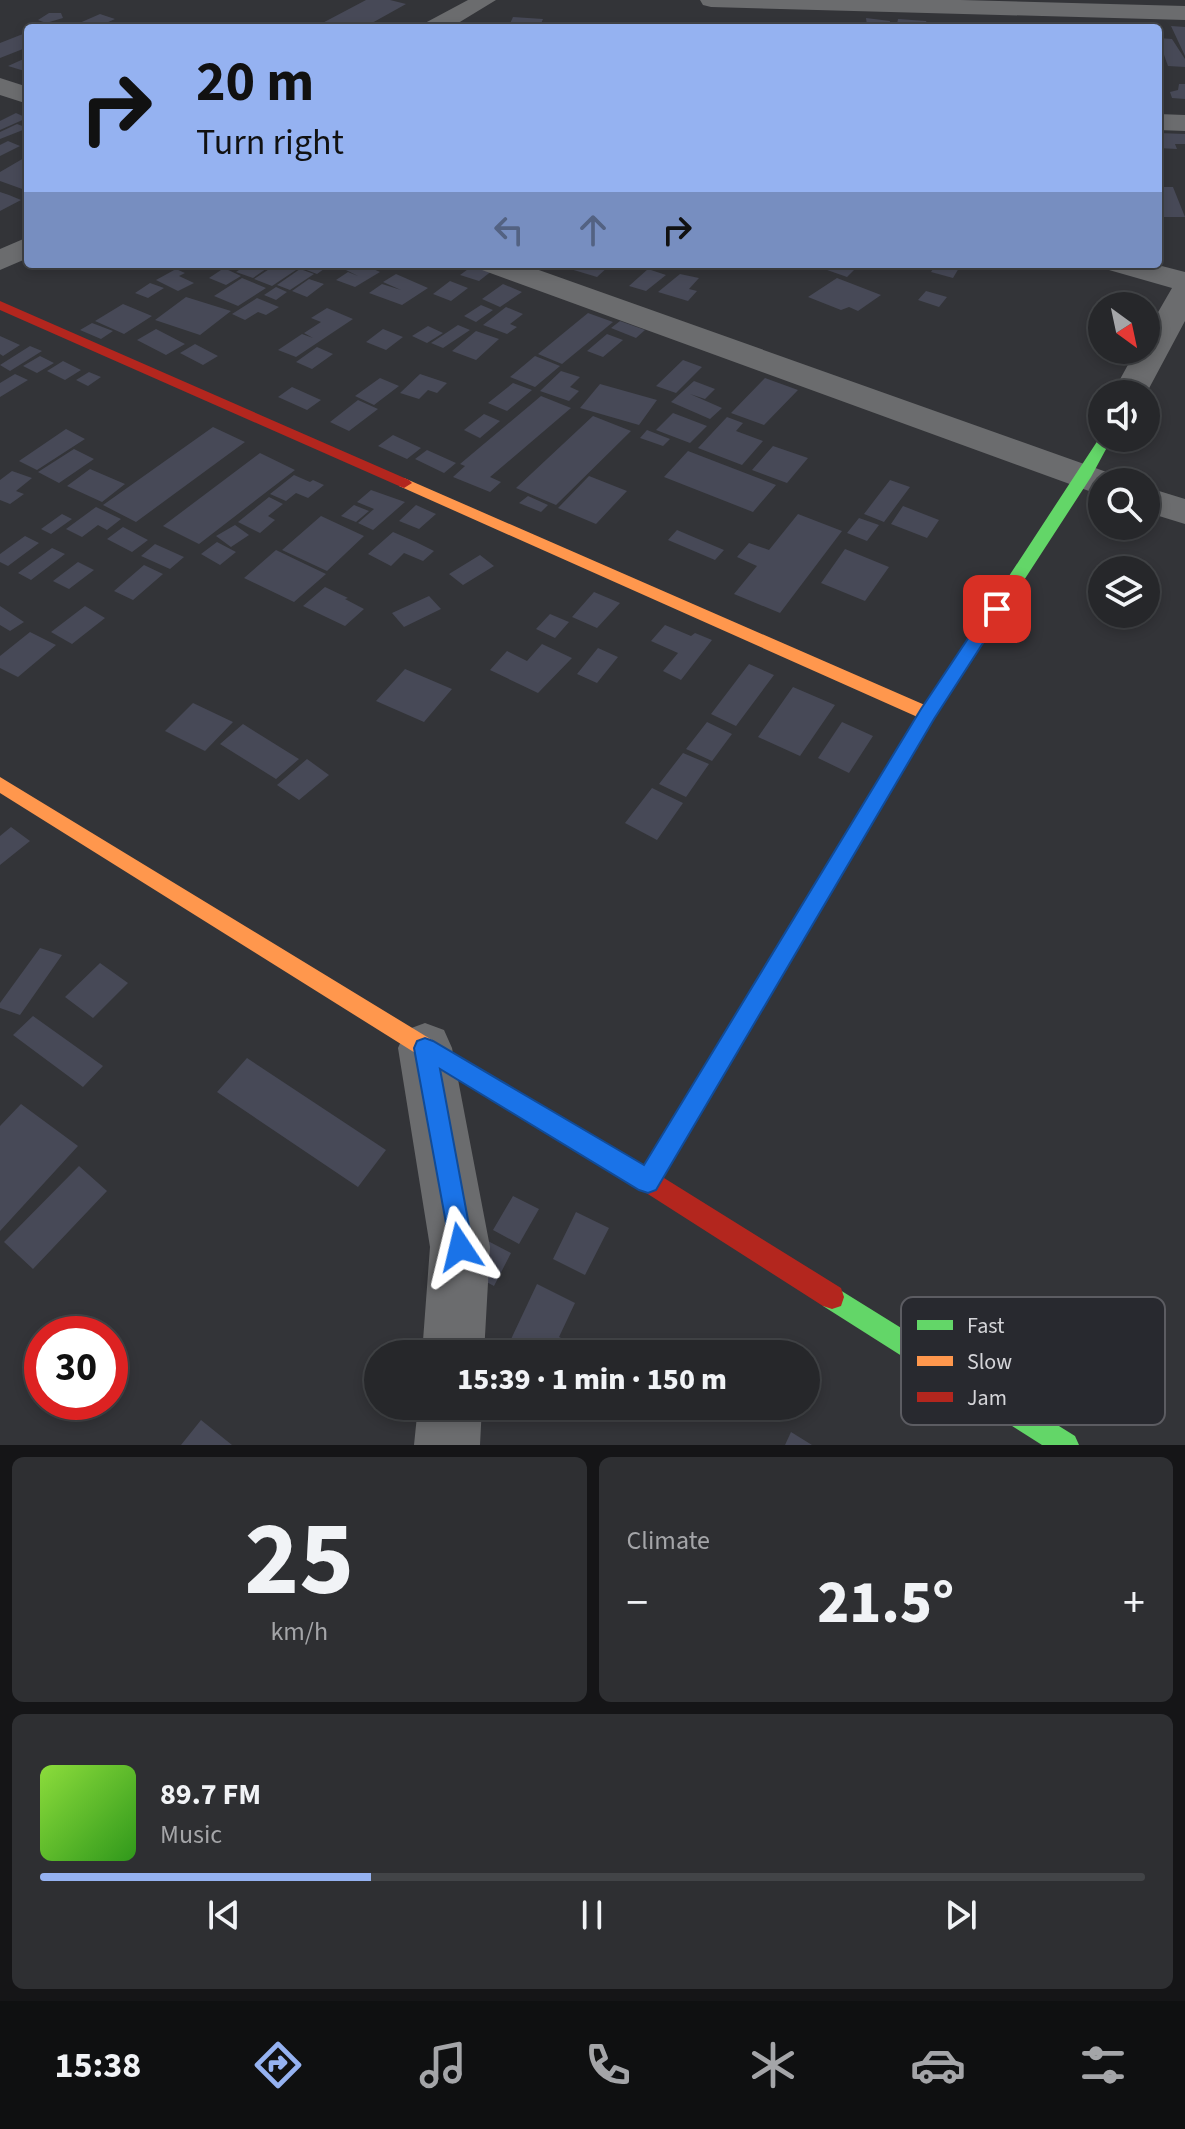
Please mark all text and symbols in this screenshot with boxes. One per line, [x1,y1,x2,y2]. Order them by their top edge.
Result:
text: 20 m [196,43,314,122]
icon: right [64,56,168,160]
text: Turn right [196,117,344,168]
icon: left [487,208,531,252]
icon: ahead [571,208,615,252]
icon: right [655,208,699,252]
north arrow [1088,292,1160,364]
map controls [1088,292,1160,628]
button: sound [1088,380,1160,452]
button: search [1088,468,1160,540]
button: layers [1088,556,1160,628]
pin [963,575,1031,643]
icon: arrive [975,587,1019,631]
position arrow [418,1205,502,1289]
legend [901,1297,1165,1425]
text: Fast [967,1310,1005,1342]
speed limit sign: 30 [24,1316,128,1420]
text: Slow [967,1346,1012,1378]
text: 15:39 · 1 min · 150 m [457,1358,727,1401]
text: Jam [967,1382,1007,1414]
text: 25 [244,1487,354,1635]
text: Climate [627,1522,710,1559]
text: 21.5° [817,1561,954,1646]
text: − [627,1572,648,1635]
text: + [1123,1572,1145,1635]
text: km/h [270,1613,328,1650]
text: 89.7 FM [160,1773,261,1816]
text: Music [160,1816,222,1853]
icon: previous [202,1893,246,1937]
icon: pause [570,1893,614,1937]
icon: next [939,1893,983,1937]
icon: directions [250,2037,306,2093]
icon: music [415,2037,471,2093]
icon: phone [580,2037,636,2093]
icon: climate [745,2037,801,2093]
icon: car [910,2037,966,2093]
icon: filters [1075,2037,1131,2093]
text: 15:38 [54,2040,141,2091]

